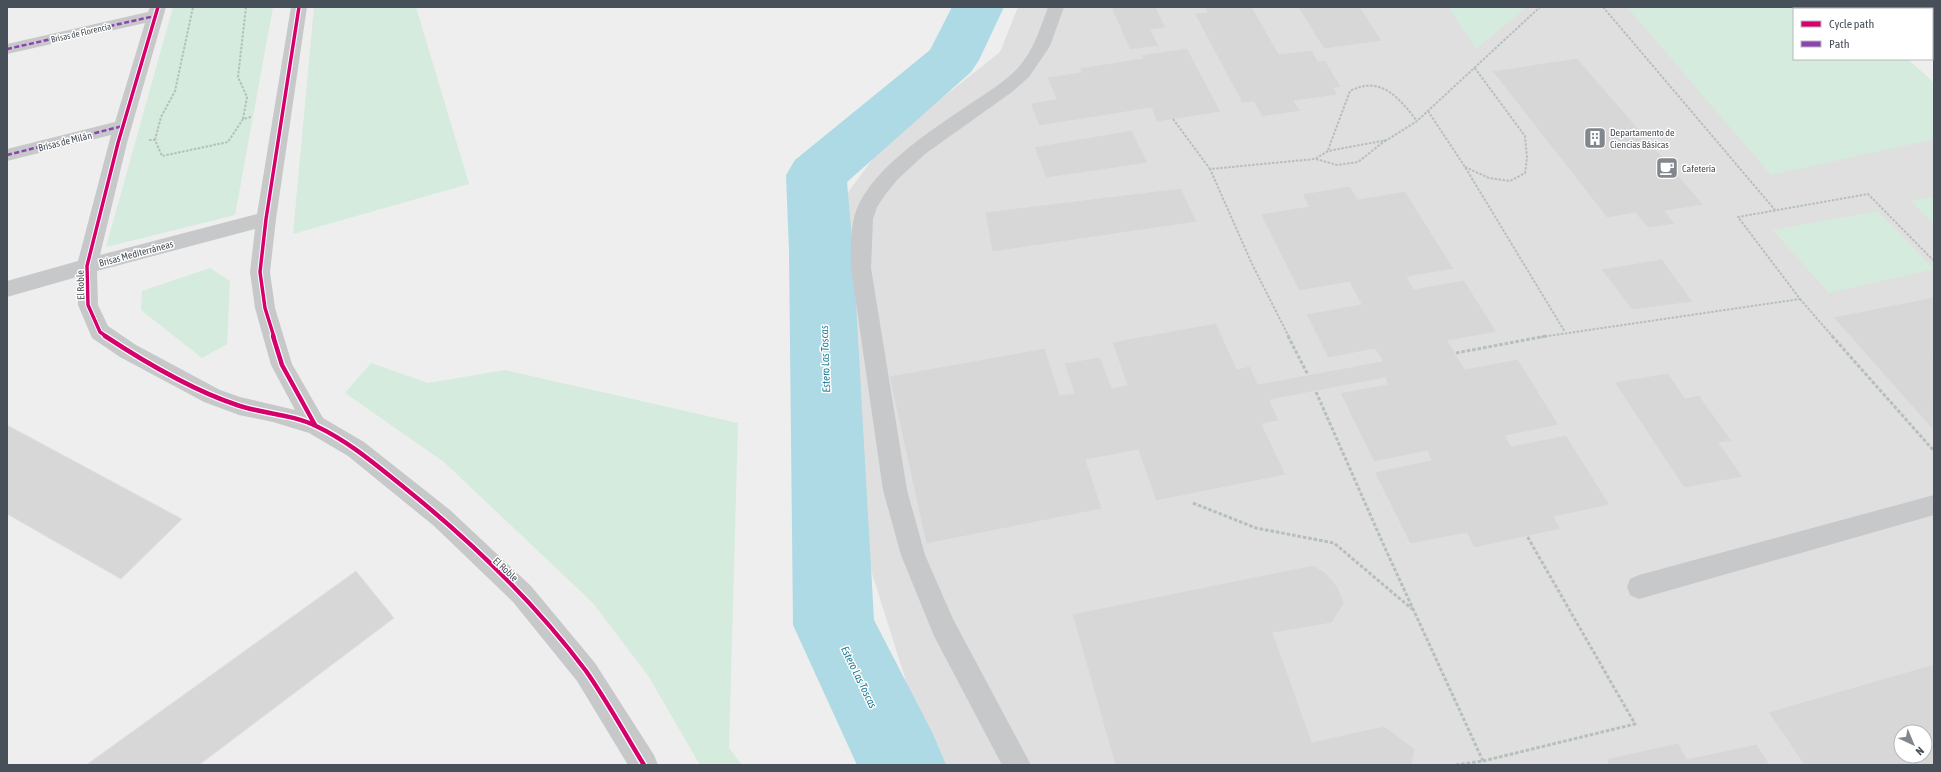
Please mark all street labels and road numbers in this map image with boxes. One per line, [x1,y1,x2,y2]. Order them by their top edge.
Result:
street label: Brisas de Florencia [50,21,112,45]
street label: Brisas de Milán [37,129,93,153]
street label: Brisas Mediterráneas [98,238,175,269]
street label: El Roble [74,269,87,300]
street label: El Roble [491,555,521,584]

